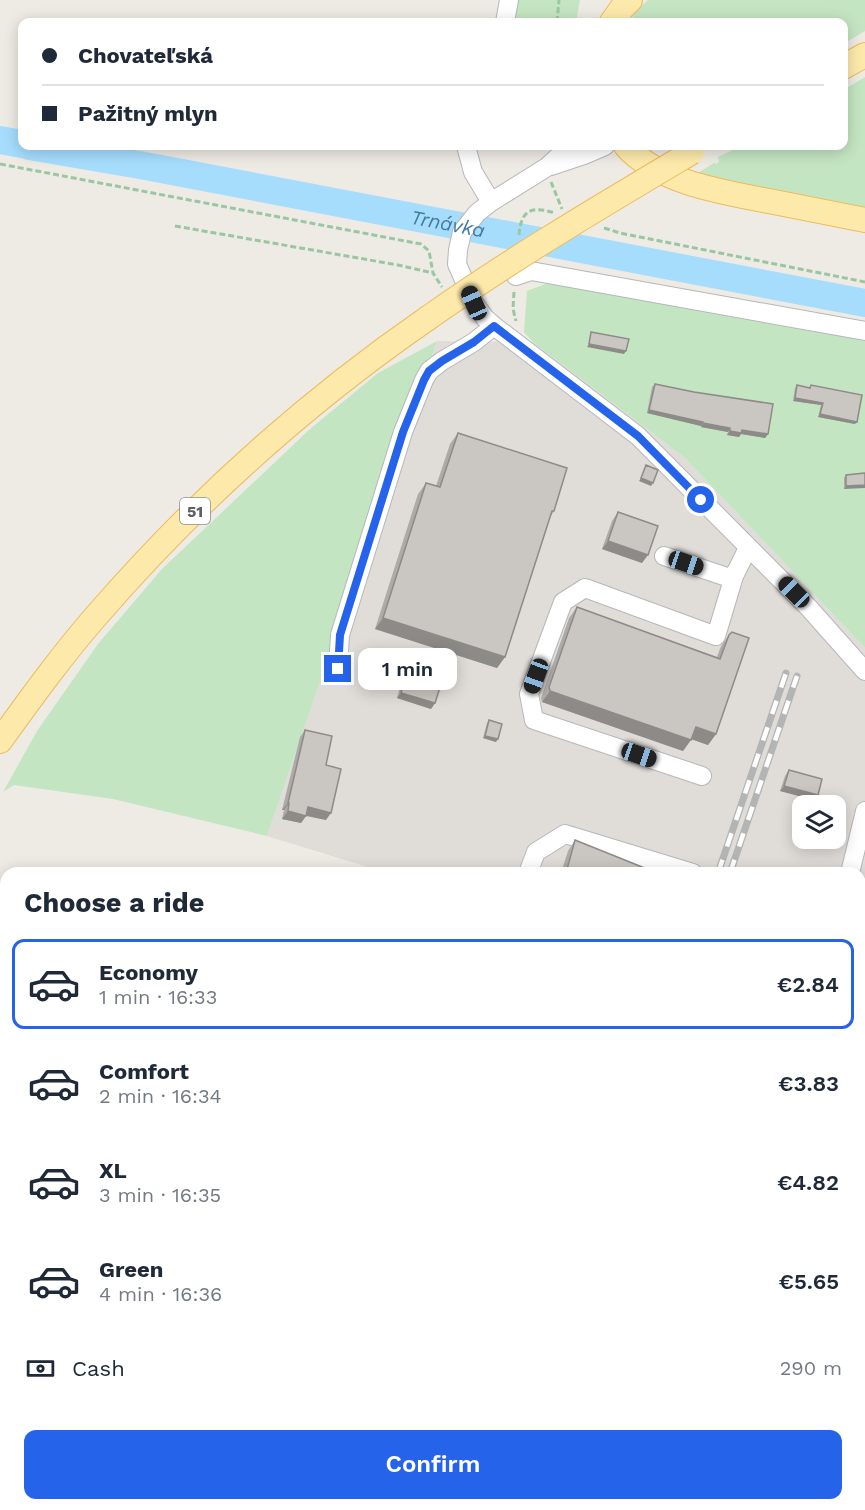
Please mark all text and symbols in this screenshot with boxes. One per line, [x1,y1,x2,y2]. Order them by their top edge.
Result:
text: Chovateľská [78,43,213,68]
text: Pažitný mlyn [78,101,218,126]
water label: Trnávka [409,205,487,242]
car [458,283,490,323]
route start [687,486,714,513]
road number: 51 [180,498,210,524]
car [666,549,706,577]
car [775,573,813,611]
callout: 1 min [359,648,458,690]
route end [324,655,351,682]
car [521,656,551,696]
text: 1 min [382,657,433,681]
car [619,741,659,769]
map controls [792,795,846,849]
button: layers [792,795,846,849]
text: Choose a ride [24,887,204,919]
icon: car [27,957,81,1011]
text: Economy [99,960,198,985]
text: €2.84 [777,972,839,997]
text: 1 min · 16:33 [99,985,217,1009]
icon: car [27,1056,81,1110]
text: Comfort [99,1059,189,1084]
text: €3.83 [778,1071,839,1096]
text: 2 min · 16:34 [99,1084,222,1108]
icon: car [27,1155,81,1209]
text: XL [99,1158,127,1183]
text: €4.82 [777,1170,839,1195]
text: 3 min · 16:35 [99,1183,221,1207]
icon: car [27,1254,81,1308]
text: Green [99,1257,163,1282]
text: €5.65 [779,1269,839,1294]
text: 4 min · 16:36 [99,1282,222,1306]
icon: cash [24,1352,57,1385]
text: Cash [72,1356,125,1381]
text: 290 m [780,1356,842,1380]
button: Confirm [24,1430,842,1499]

